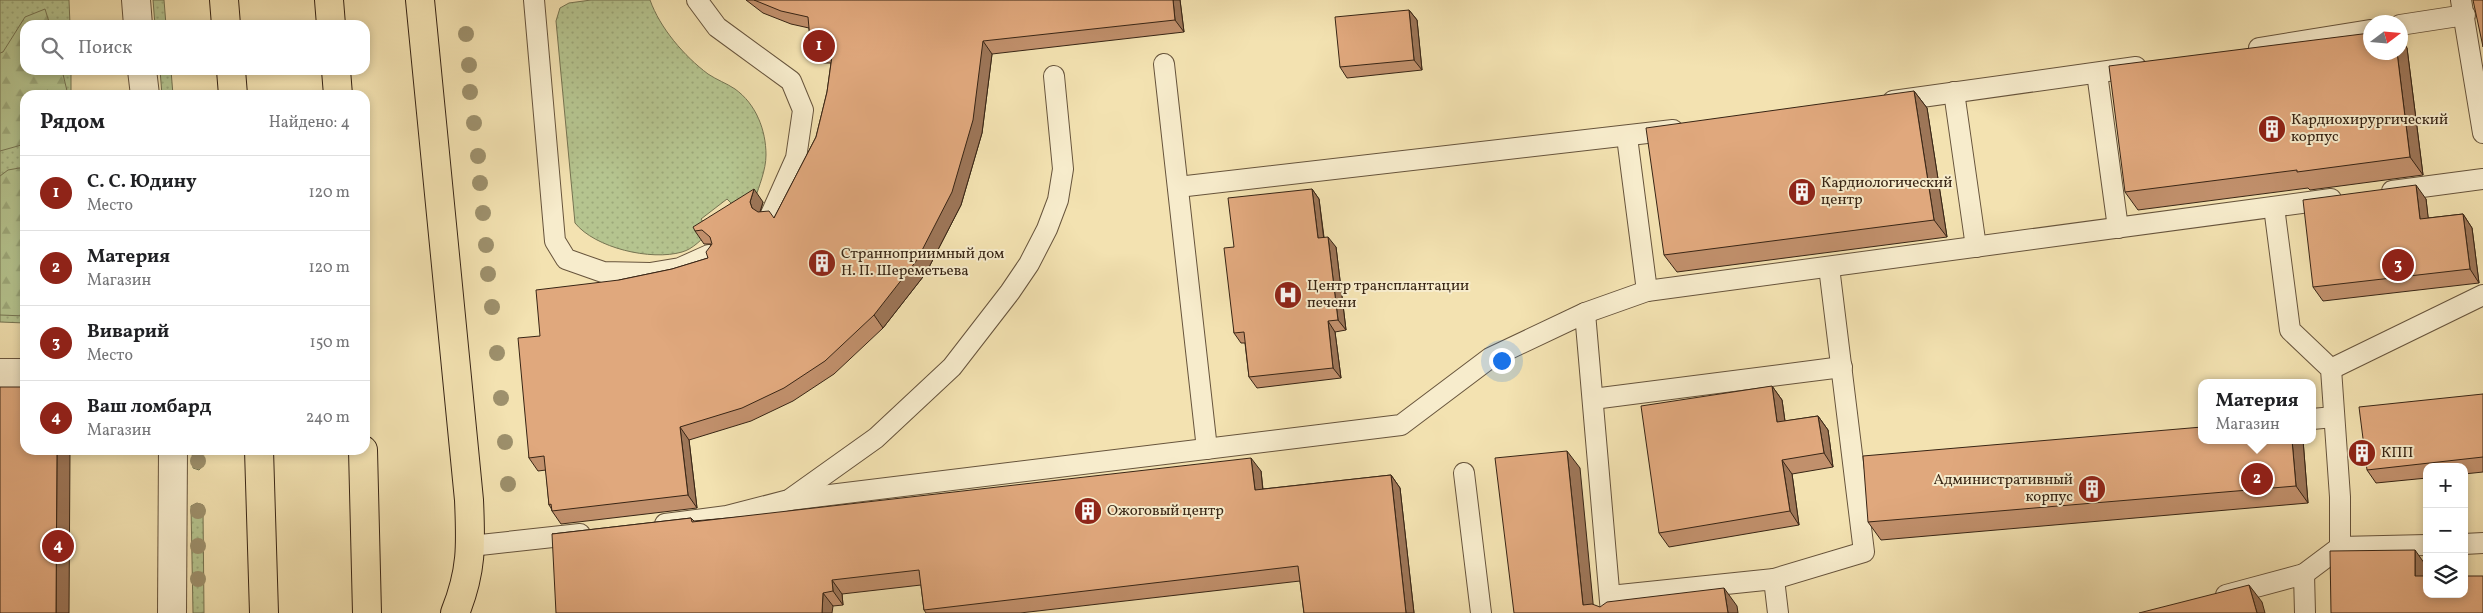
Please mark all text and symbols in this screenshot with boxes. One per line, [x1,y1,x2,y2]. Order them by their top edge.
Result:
north arrow [2363,15,2408,60]
search box [20,20,370,75]
pin: 1 [803,27,835,65]
icon: search [38,34,66,62]
text: Поиск [78,35,132,61]
text: Рядом [40,108,105,137]
place label: Кардиохирургический корпус [2291,110,2448,148]
text: Найдено: 4 [269,112,350,134]
building icon: Кардиохирургический корпус [2257,114,2287,144]
text: С. С. Юдину [87,169,197,195]
place label: Кардиологический центр [1821,173,1952,211]
building icon: Кардиологический центр [1787,177,1817,207]
text: 1 [53,182,59,204]
text: 120 m [308,182,350,204]
text: Место [87,195,133,217]
text: Материя [87,244,170,270]
place label: Странноприимный дом Н. П. Шереметьева [841,244,1004,282]
pin: 3 [2382,246,2414,284]
building icon: Странноприимный дом Н. П. Шереметьева [807,248,837,278]
text: 2 [52,257,60,279]
text: 120 m [308,257,350,279]
text: Магазин [87,270,151,292]
place label: Центр трансплантации печени [1307,276,1469,314]
hospital icon: Центр трансплантации печени [1273,280,1303,310]
text: Виварий [87,319,169,345]
text: 3 [52,332,60,354]
text: 150 m [309,332,350,354]
text: Место [87,345,133,367]
your location [1489,348,1515,374]
popup [2198,379,2316,444]
text: Материя [2215,388,2299,414]
text: Ваш ломбард [87,394,211,420]
text: 4 [51,407,61,429]
text: 240 m [306,407,350,429]
text: Магазин [2215,414,2280,436]
text: Магазин [87,420,151,442]
building icon: КПП [2347,438,2377,468]
place label: КПП [2381,443,2413,464]
pin: 2 [2241,460,2273,498]
map controls [2423,463,2468,598]
button: + [2423,463,2468,508]
place label: Административный корпус [1933,470,2073,508]
building icon: Административный корпус [2077,474,2107,504]
building icon: Ожоговый центр [1073,496,1103,526]
place label: Ожоговый центр [1107,501,1224,522]
button: − [2423,508,2468,553]
pin: 4 [42,527,74,565]
button: layers [2423,553,2468,598]

